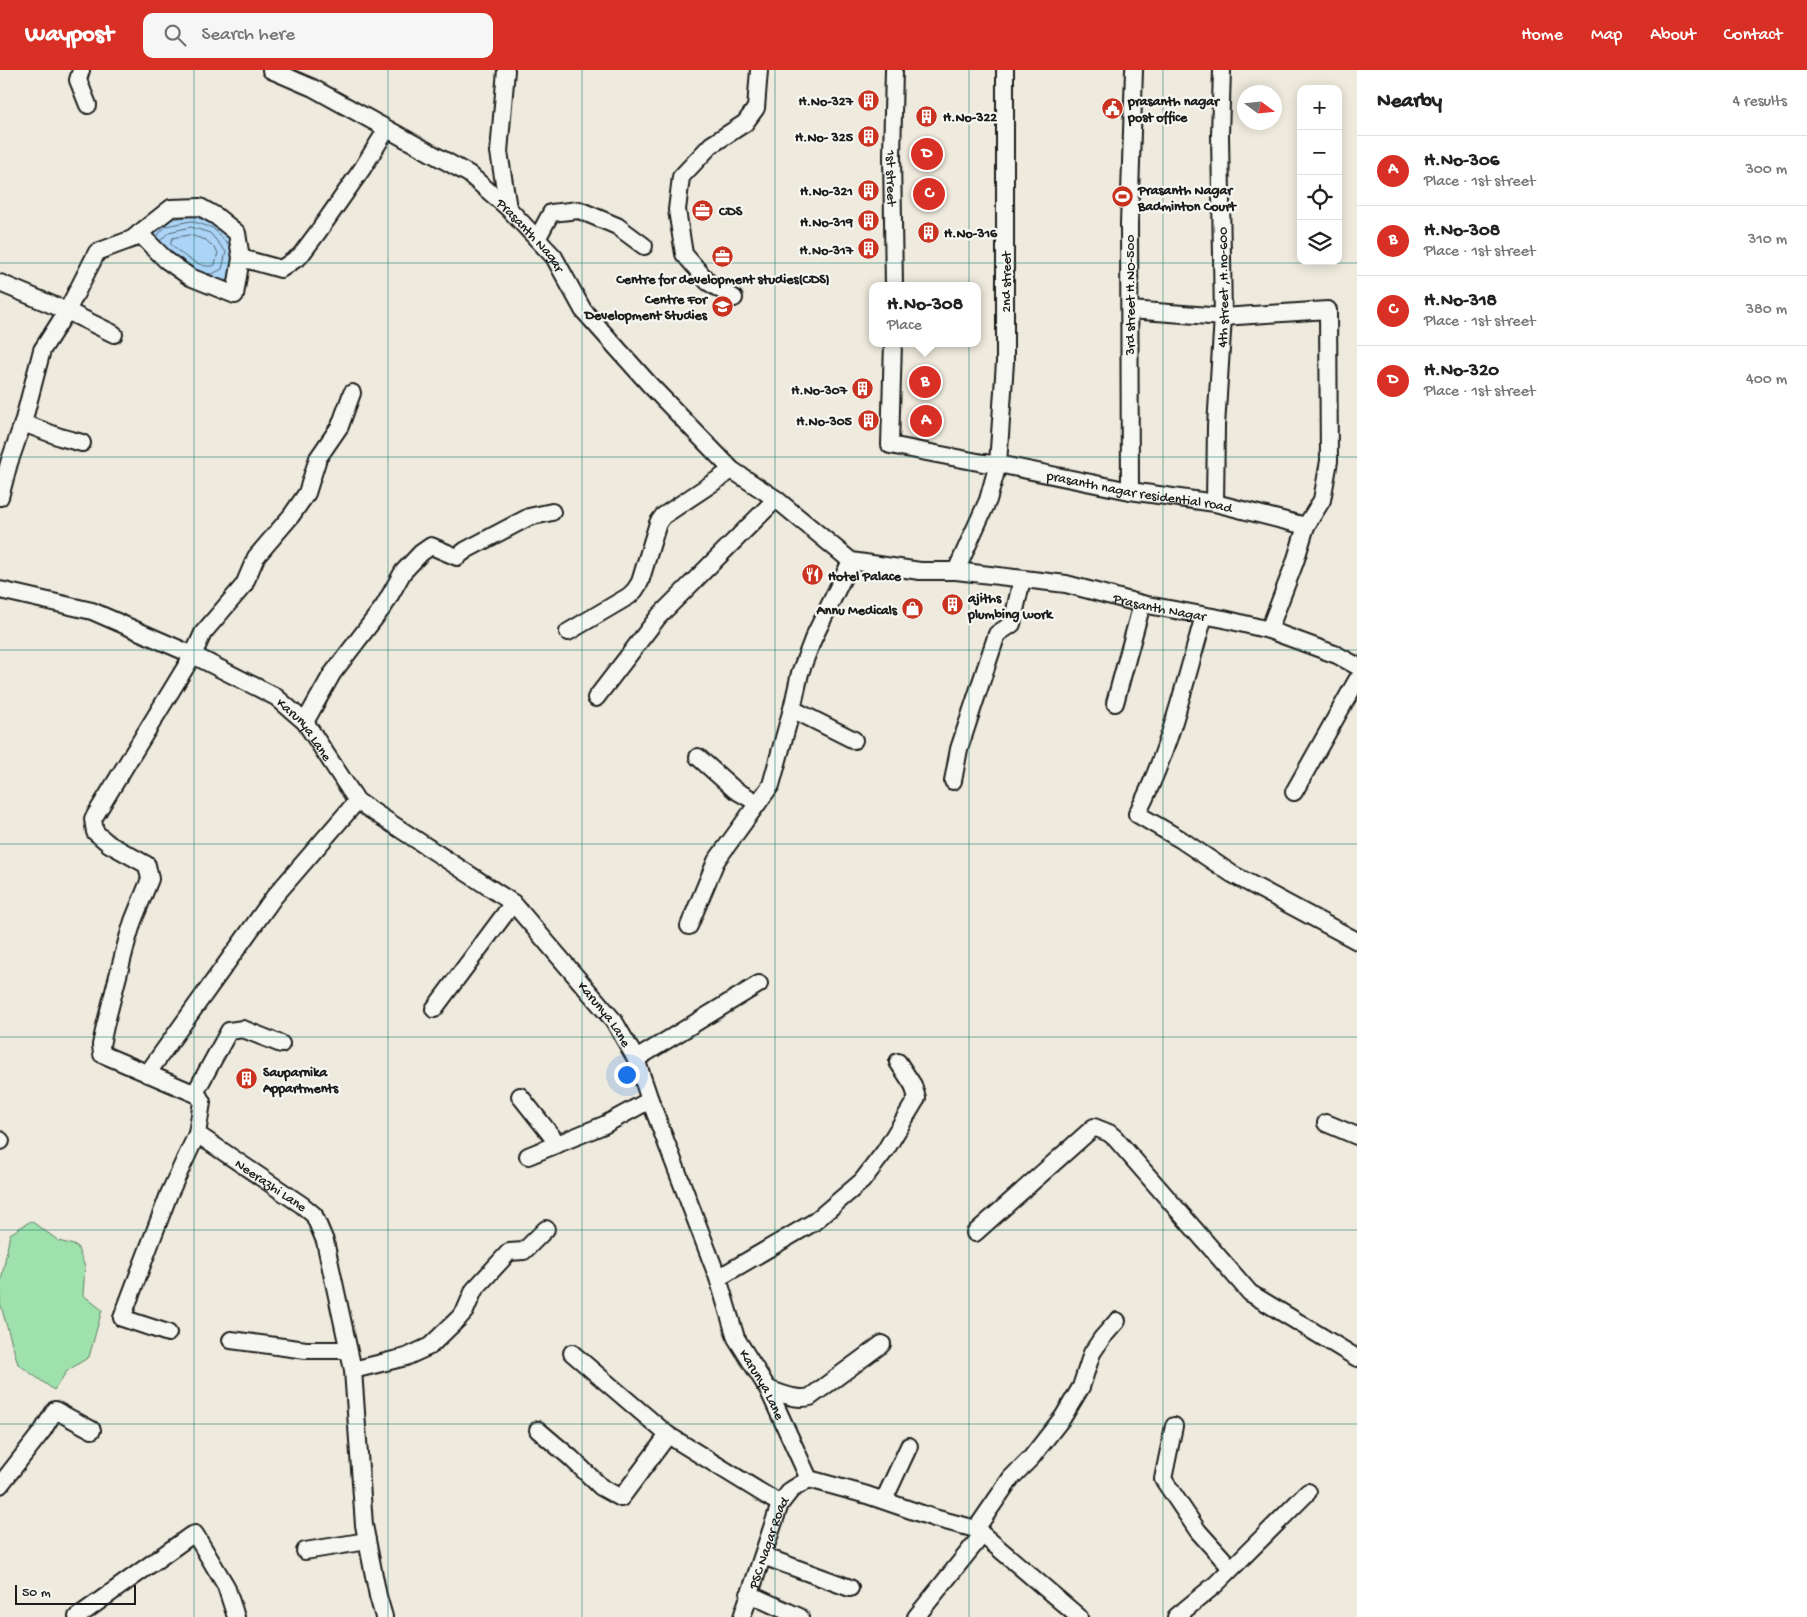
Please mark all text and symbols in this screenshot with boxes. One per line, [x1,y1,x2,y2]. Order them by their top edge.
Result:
search box [143,13,493,58]
text: Waypost [25,21,113,50]
icon: search [161,21,189,49]
text: Search here [201,24,295,47]
text: Home [1521,25,1563,46]
text: Map [1591,25,1622,46]
text: About [1650,25,1696,46]
text: Contact [1724,25,1782,46]
north arrow [1237,85,1282,130]
map controls [1297,85,1342,265]
button: + [1297,85,1342,130]
building icon: H.No-327 [857,88,881,112]
text: Nearby [1377,90,1442,115]
text: 4 results [1732,93,1787,112]
place label: H.No-327 [798,94,854,111]
place label: prasanth nagar post office [1127,94,1221,127]
public building icon: prasanth nagar post office [1100,96,1124,120]
building icon: H.No-322 [915,104,939,128]
place label: H.No-322 [943,110,997,127]
building icon: H.No- 325 [857,124,881,148]
place label: H.No- 325 [795,130,854,147]
button: − [1297,130,1342,175]
pin: D [911,135,943,173]
street label: 1st street [881,149,899,207]
text: H.No-306 [1424,150,1499,173]
text: A [1388,161,1398,180]
text: 300 m [1745,161,1787,180]
text: Place · 1st street [1424,173,1535,192]
pin: C [913,175,945,213]
button: locate [1297,175,1342,220]
building icon: H.No-321 [857,178,881,202]
place label: Prasanth Nagar Badminton Court [1137,183,1237,216]
place label: H.No-321 [800,184,853,201]
sports icon: Prasanth Nagar Badminton Court [1110,185,1134,209]
street label: Prasanth Nagar [491,195,567,277]
office icon: CDS [691,198,715,222]
place label: CDS [718,204,743,221]
building icon: H.No-319 [857,209,881,233]
place label: H.No-319 [800,215,853,232]
building icon: H.No-316 [916,220,940,244]
button: layers [1297,220,1342,265]
text: H.No-308 [1424,220,1500,243]
place label: H.No-316 [944,226,998,243]
street label: 4th street ,H.no-600 [1215,227,1234,348]
text: B [1389,231,1397,250]
text: 310 m [1748,231,1787,250]
street label: 3rd street H.NO-500 [1123,235,1140,356]
building icon: H.No-317 [857,237,881,261]
place label: H.No-317 [800,243,854,260]
text: Place · 1st street [1424,243,1535,262]
office icon: Centre for development studies(CDS) [711,244,735,268]
street label: 2nd street [999,250,1016,313]
place label: Centre for development studies(CDS) [615,272,830,289]
popup [869,282,981,347]
text: H.No-318 [1424,290,1497,313]
place label: Centre For Development Studies [583,292,709,325]
school or university icon: Centre For Development Studies [711,294,735,318]
text: H.No-308 [887,294,963,317]
text: C [1389,301,1397,320]
text: 380 m [1746,301,1787,320]
text: Place · 1st street [1424,313,1535,332]
text: Place [887,317,922,336]
text: H.No-320 [1424,360,1499,383]
pin: B [909,363,941,401]
text: D [1388,371,1398,390]
text: 400 m [1746,371,1787,390]
building icon: H.No-307 [851,377,875,401]
place label: H.No-307 [791,383,848,400]
text: Place · 1st street [1424,383,1535,402]
pin: A [910,402,942,440]
building icon: H.No-305 [856,408,880,432]
place label: H.No-305 [796,414,853,431]
street label: prasanth nagar residential road [1044,468,1235,518]
restaurant icon: Hotel Palace [800,563,824,587]
place label: Hotel Palace [828,569,902,586]
place label: ajiths plumbing work [967,591,1054,624]
street label: Prasanth Nagar [1110,591,1208,627]
building icon: ajiths plumbing work [940,593,964,617]
shop icon: Annu Medicals [901,597,925,621]
place label: Annu Medicals [816,603,898,620]
street label: Karunya Lane [272,695,335,766]
street label: Karunya Lane [573,979,634,1052]
your location [614,1062,640,1088]
place label: Sauparnika Appartments [262,1065,339,1098]
building icon: Sauparnika Appartments [235,1067,259,1091]
street label: Neerazhi Lane [231,1156,310,1217]
street label: Karunya Lane [734,1347,787,1424]
street label: PSC Nagar Road [746,1492,795,1592]
scale bar [15,1582,136,1605]
text: 50 m [22,1585,51,1602]

